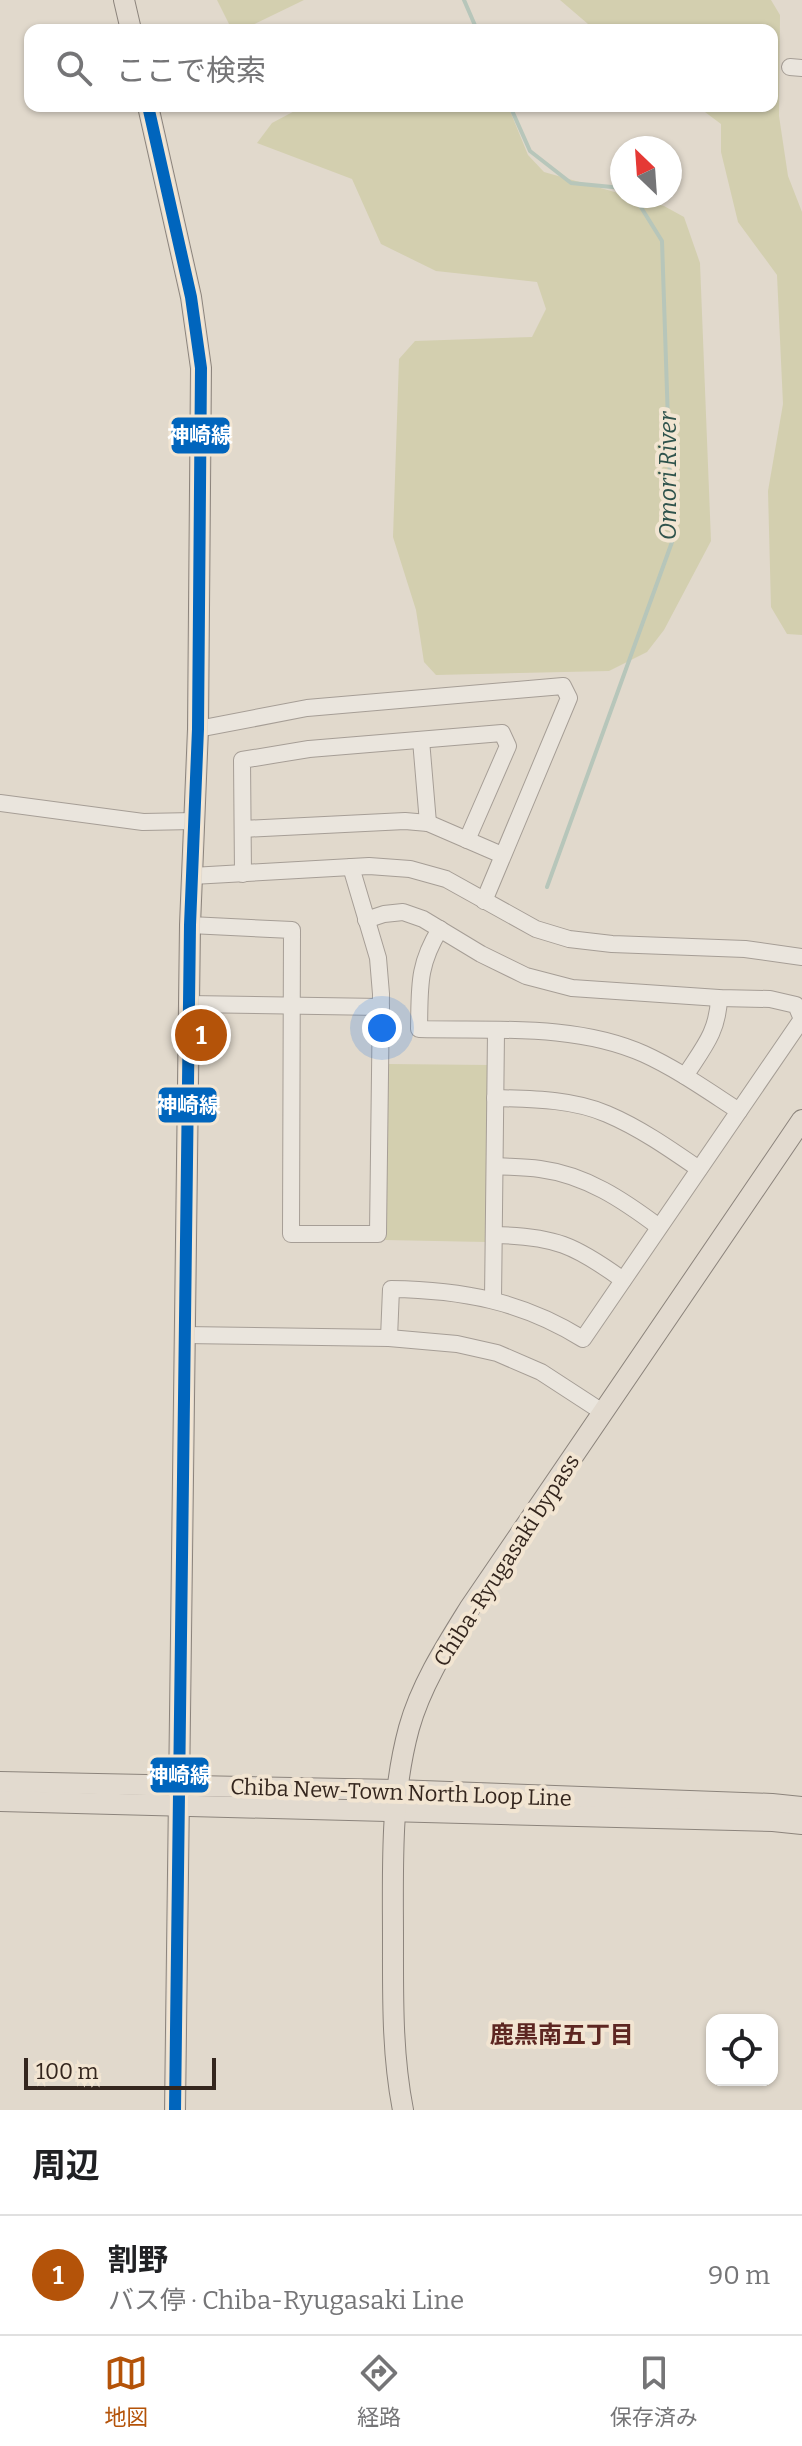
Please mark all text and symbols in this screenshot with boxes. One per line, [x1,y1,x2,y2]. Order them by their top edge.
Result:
search box [24,24,778,112]
icon: search [52,46,96,90]
text: ここで検索 [116,53,266,89]
north arrow [610,136,682,208]
water label: Omori River [654,410,682,540]
line badge: 神崎線 [170,416,231,455]
text: 神崎線 [167,422,233,449]
pin: 1 [175,1005,227,1065]
your location [362,1008,402,1048]
line badge: 神崎線 [157,1086,218,1124]
text: 神崎線 [155,1092,221,1119]
street label: Chiba-Ryugasaki bypass [428,1449,585,1671]
line badge: 神崎線 [149,1756,210,1794]
text: 神崎線 [146,1762,212,1789]
street label: Chiba New-Town North Loop Line [230,1773,572,1812]
map controls [706,2014,778,2086]
button: locate [706,2014,778,2086]
district label: 鹿黒南五丁目 [490,2021,634,2049]
scale bar [24,2054,216,2090]
text: 100 m [36,2058,99,2085]
text: 周辺 [32,2145,100,2186]
text: 割野 [108,2242,168,2278]
text: 1 [52,2260,64,2291]
text: 90 m [708,2260,770,2291]
text: バス停 · Chiba-Ryugasaki Line [108,2285,464,2316]
tab: 地図 [104,2351,148,2431]
tab: 経路 [357,2351,401,2431]
tab: 保存済み [610,2351,698,2431]

